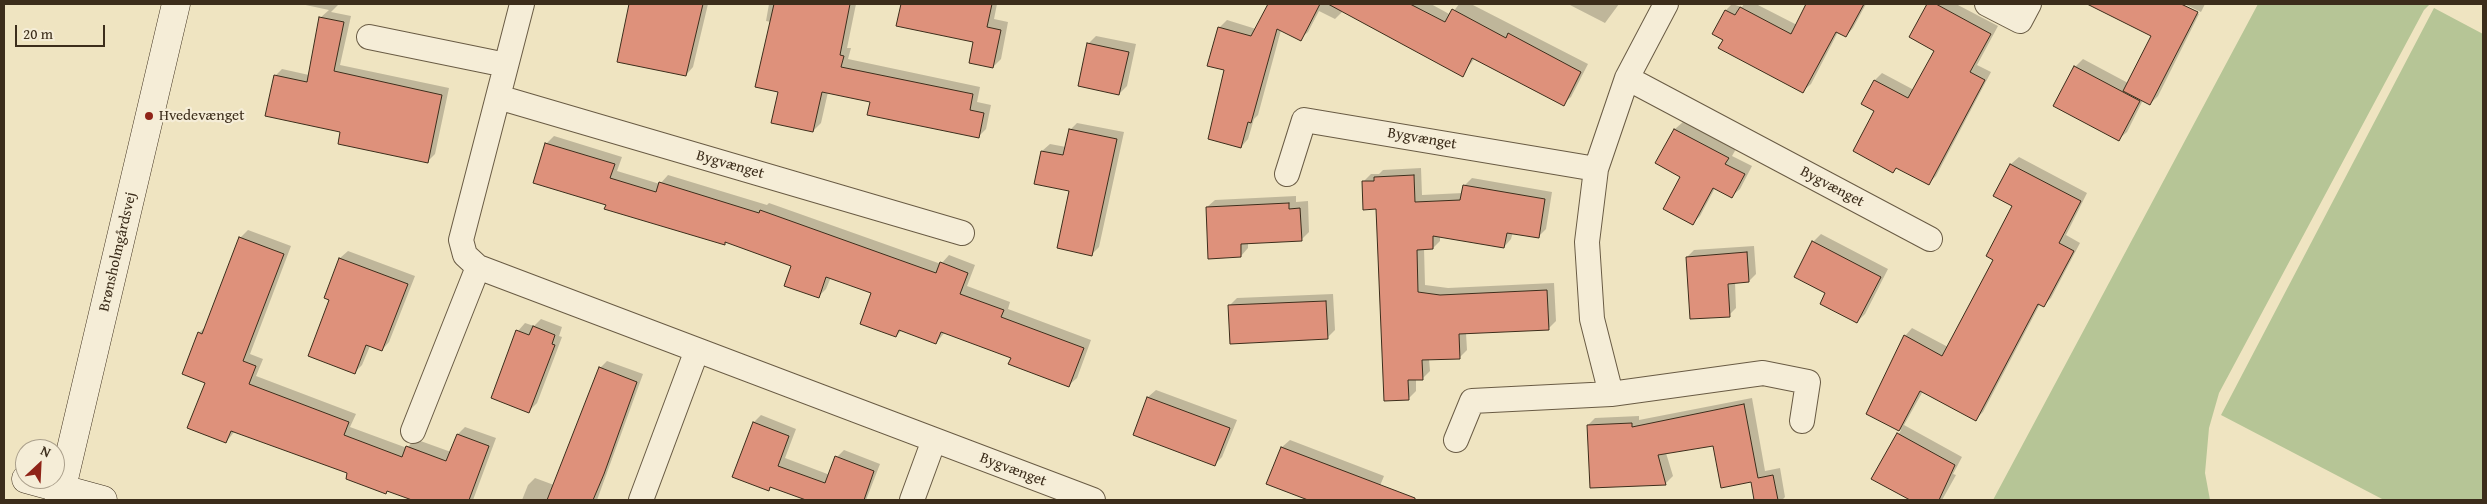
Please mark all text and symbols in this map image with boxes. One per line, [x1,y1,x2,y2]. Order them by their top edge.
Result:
scale bar [18,15,108,47]
text: 20 m [23,23,53,44]
place label: Hvedevænget [159,107,244,125]
marker: Hvedevænget [143,110,155,122]
street label: Bygvænget [1386,124,1458,154]
street label: Bygvænget [694,147,766,183]
street label: Bygvænget [1797,163,1867,211]
street label: Brønsholmgårdsvej [96,191,140,313]
north arrow [15,439,65,489]
text: N [37,440,54,462]
street label: Bygvænget [977,449,1049,491]

